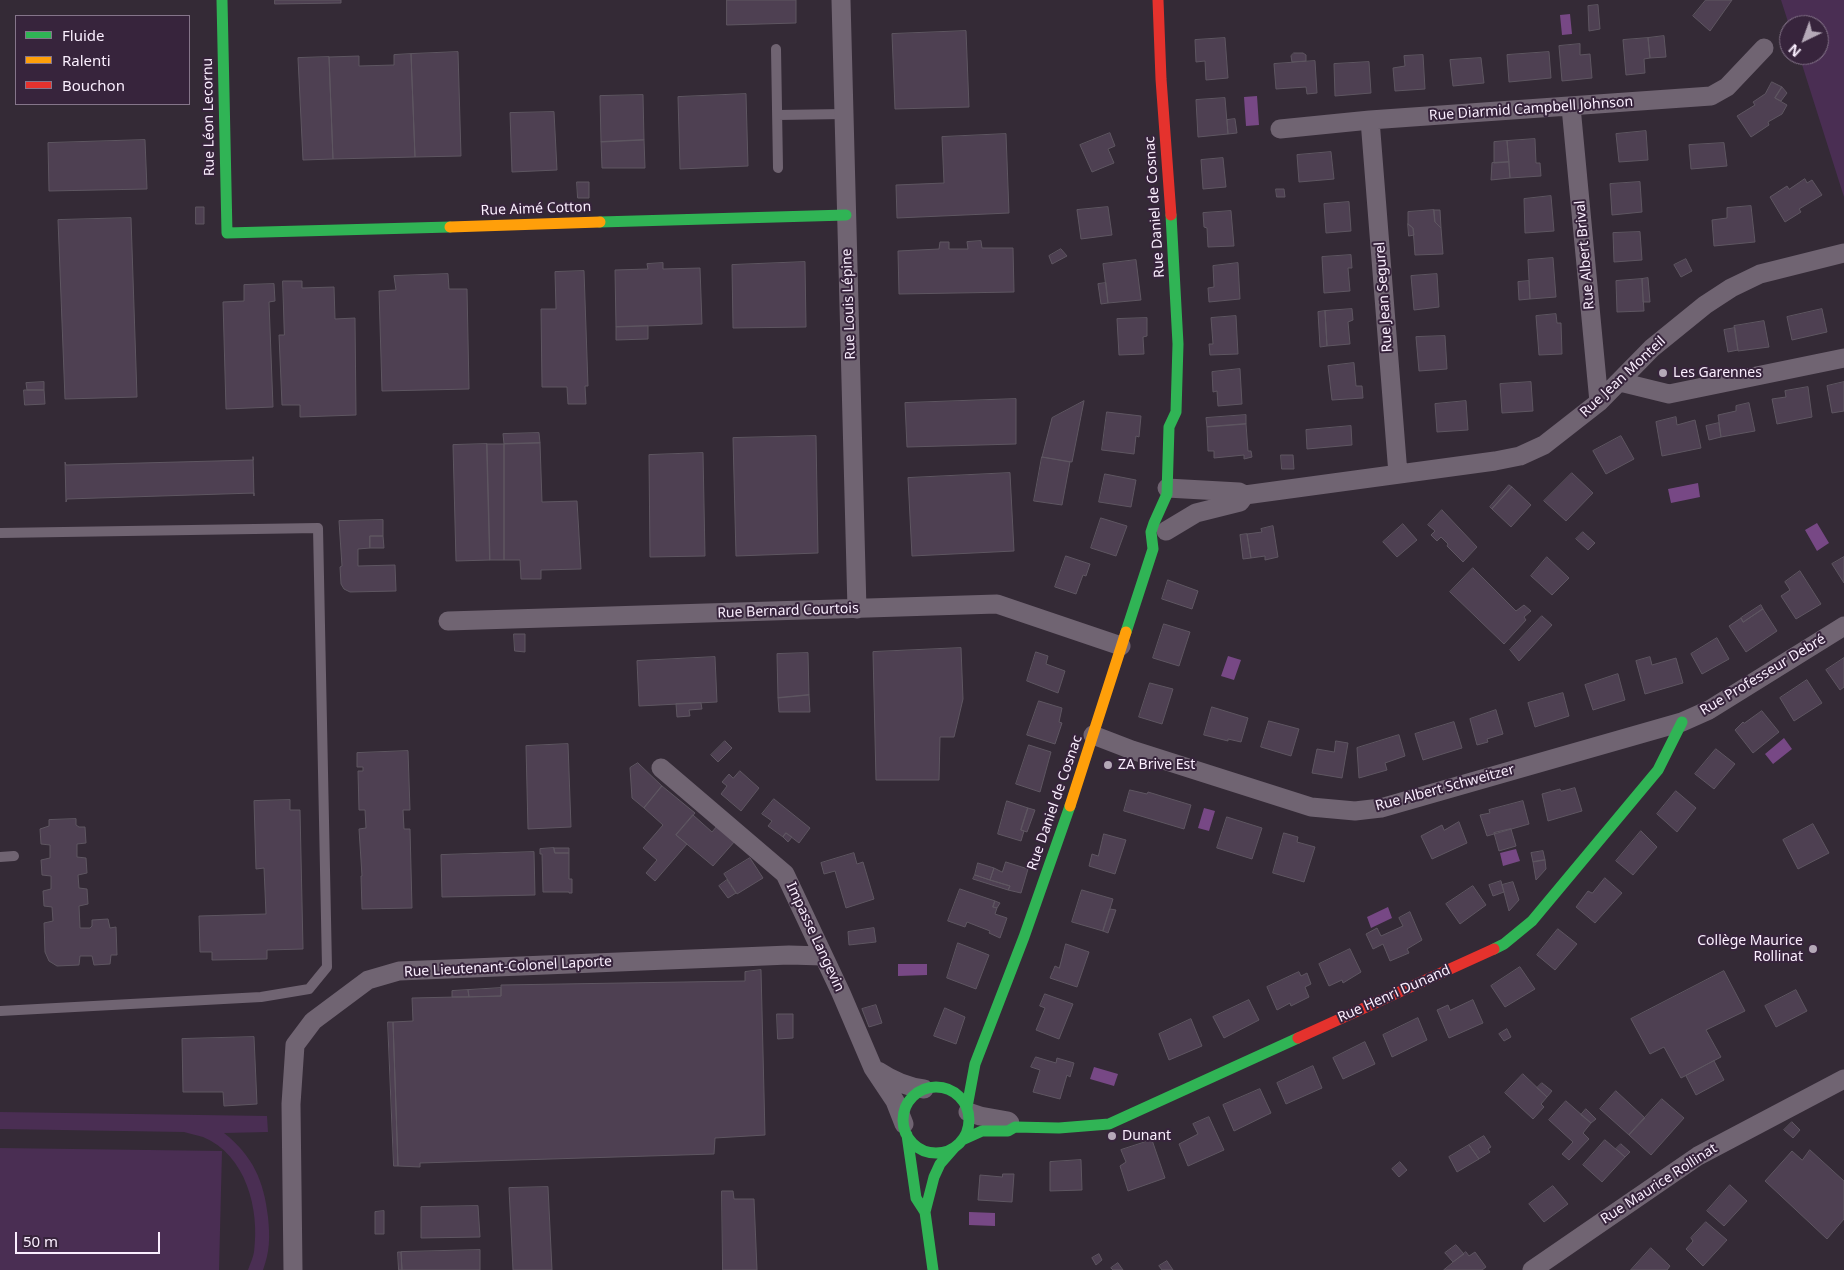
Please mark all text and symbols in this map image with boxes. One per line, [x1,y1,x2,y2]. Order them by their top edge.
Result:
legend [15,15,190,105]
north arrow [1779,15,1829,65]
text: Fluide [62,25,104,45]
text: N [1784,40,1805,62]
text: Ralenti [62,50,111,70]
street label: Rue Léon Lecornu [200,58,218,176]
text: Bouchon [62,75,125,95]
street label: Rue Diarmid Campbell Johnson [1428,93,1634,125]
street label: Rue Daniel de Cosnac [1142,136,1168,278]
street label: Rue Aimé Cotton [480,199,592,219]
street label: Rue Albert Brival [1572,200,1598,310]
street label: Rue Jean Segurel [1372,241,1396,353]
street label: Rue Louis Lépine [839,248,859,360]
street label: Rue Jean Monteil [1577,333,1669,421]
place label: Les Garennes [1673,365,1762,381]
marker: Les Garennes [1657,367,1669,379]
street label: Rue Bernard Courtois [717,600,859,622]
street label: Rue Professeur Debré [1697,631,1829,719]
street label: Rue Daniel de Cosnac [1024,733,1086,873]
place label: ZA Brive Est [1118,757,1195,773]
marker: ZA Brive Est [1102,759,1114,771]
street label: Rue Albert Schweitzer [1374,761,1516,815]
street label: Impasse Langevin [782,880,848,994]
place label: Collège Maurice Rollinat [1697,933,1803,966]
marker: Collège Maurice Rollinat [1807,943,1819,955]
street label: Rue Lieutenant-Colonel Laporte [404,953,612,981]
street label: Rue Henri Dunand [1335,962,1453,1026]
place label: Dunant [1122,1128,1171,1144]
marker: Dunant [1106,1130,1118,1142]
street label: Rue Maurice Rollinat [1598,1140,1720,1228]
scale bar [18,1222,162,1254]
text: 50 m [23,1231,58,1251]

